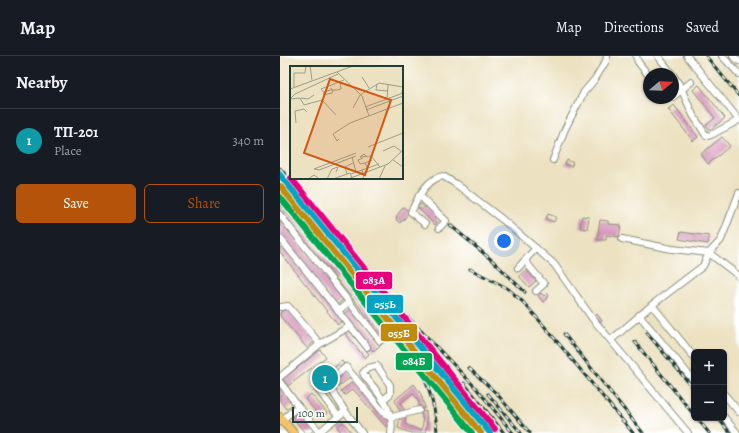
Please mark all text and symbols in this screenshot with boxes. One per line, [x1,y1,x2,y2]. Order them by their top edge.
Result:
text: Map [20,15,55,41]
text: Map [556,18,582,37]
text: Directions [604,18,664,37]
text: Saved [686,18,719,37]
inset map [290,66,403,179]
north arrow [643,68,679,104]
text: Nearby [16,71,67,94]
text: ТП-201 [54,122,98,142]
text: 1 [27,132,31,149]
text: 340 m [232,132,264,149]
text: Place [54,142,82,159]
button: Save [16,184,136,223]
button: Share [144,184,264,223]
your location [494,231,514,251]
line badge: 083А [355,271,393,290]
text: 083А [363,273,385,288]
line badge: 055Ь [366,294,404,314]
text: 055Ь [374,297,396,312]
line badge: 055Б [380,323,418,342]
text: 055Б [388,326,410,341]
map controls [691,349,727,421]
button: + [691,349,727,385]
line badge: 084Б [395,352,433,371]
text: 084Б [403,354,426,369]
pin: 1 [312,363,338,393]
button: − [691,385,727,421]
scale bar [292,405,358,424]
text: 100 m [298,406,325,421]

